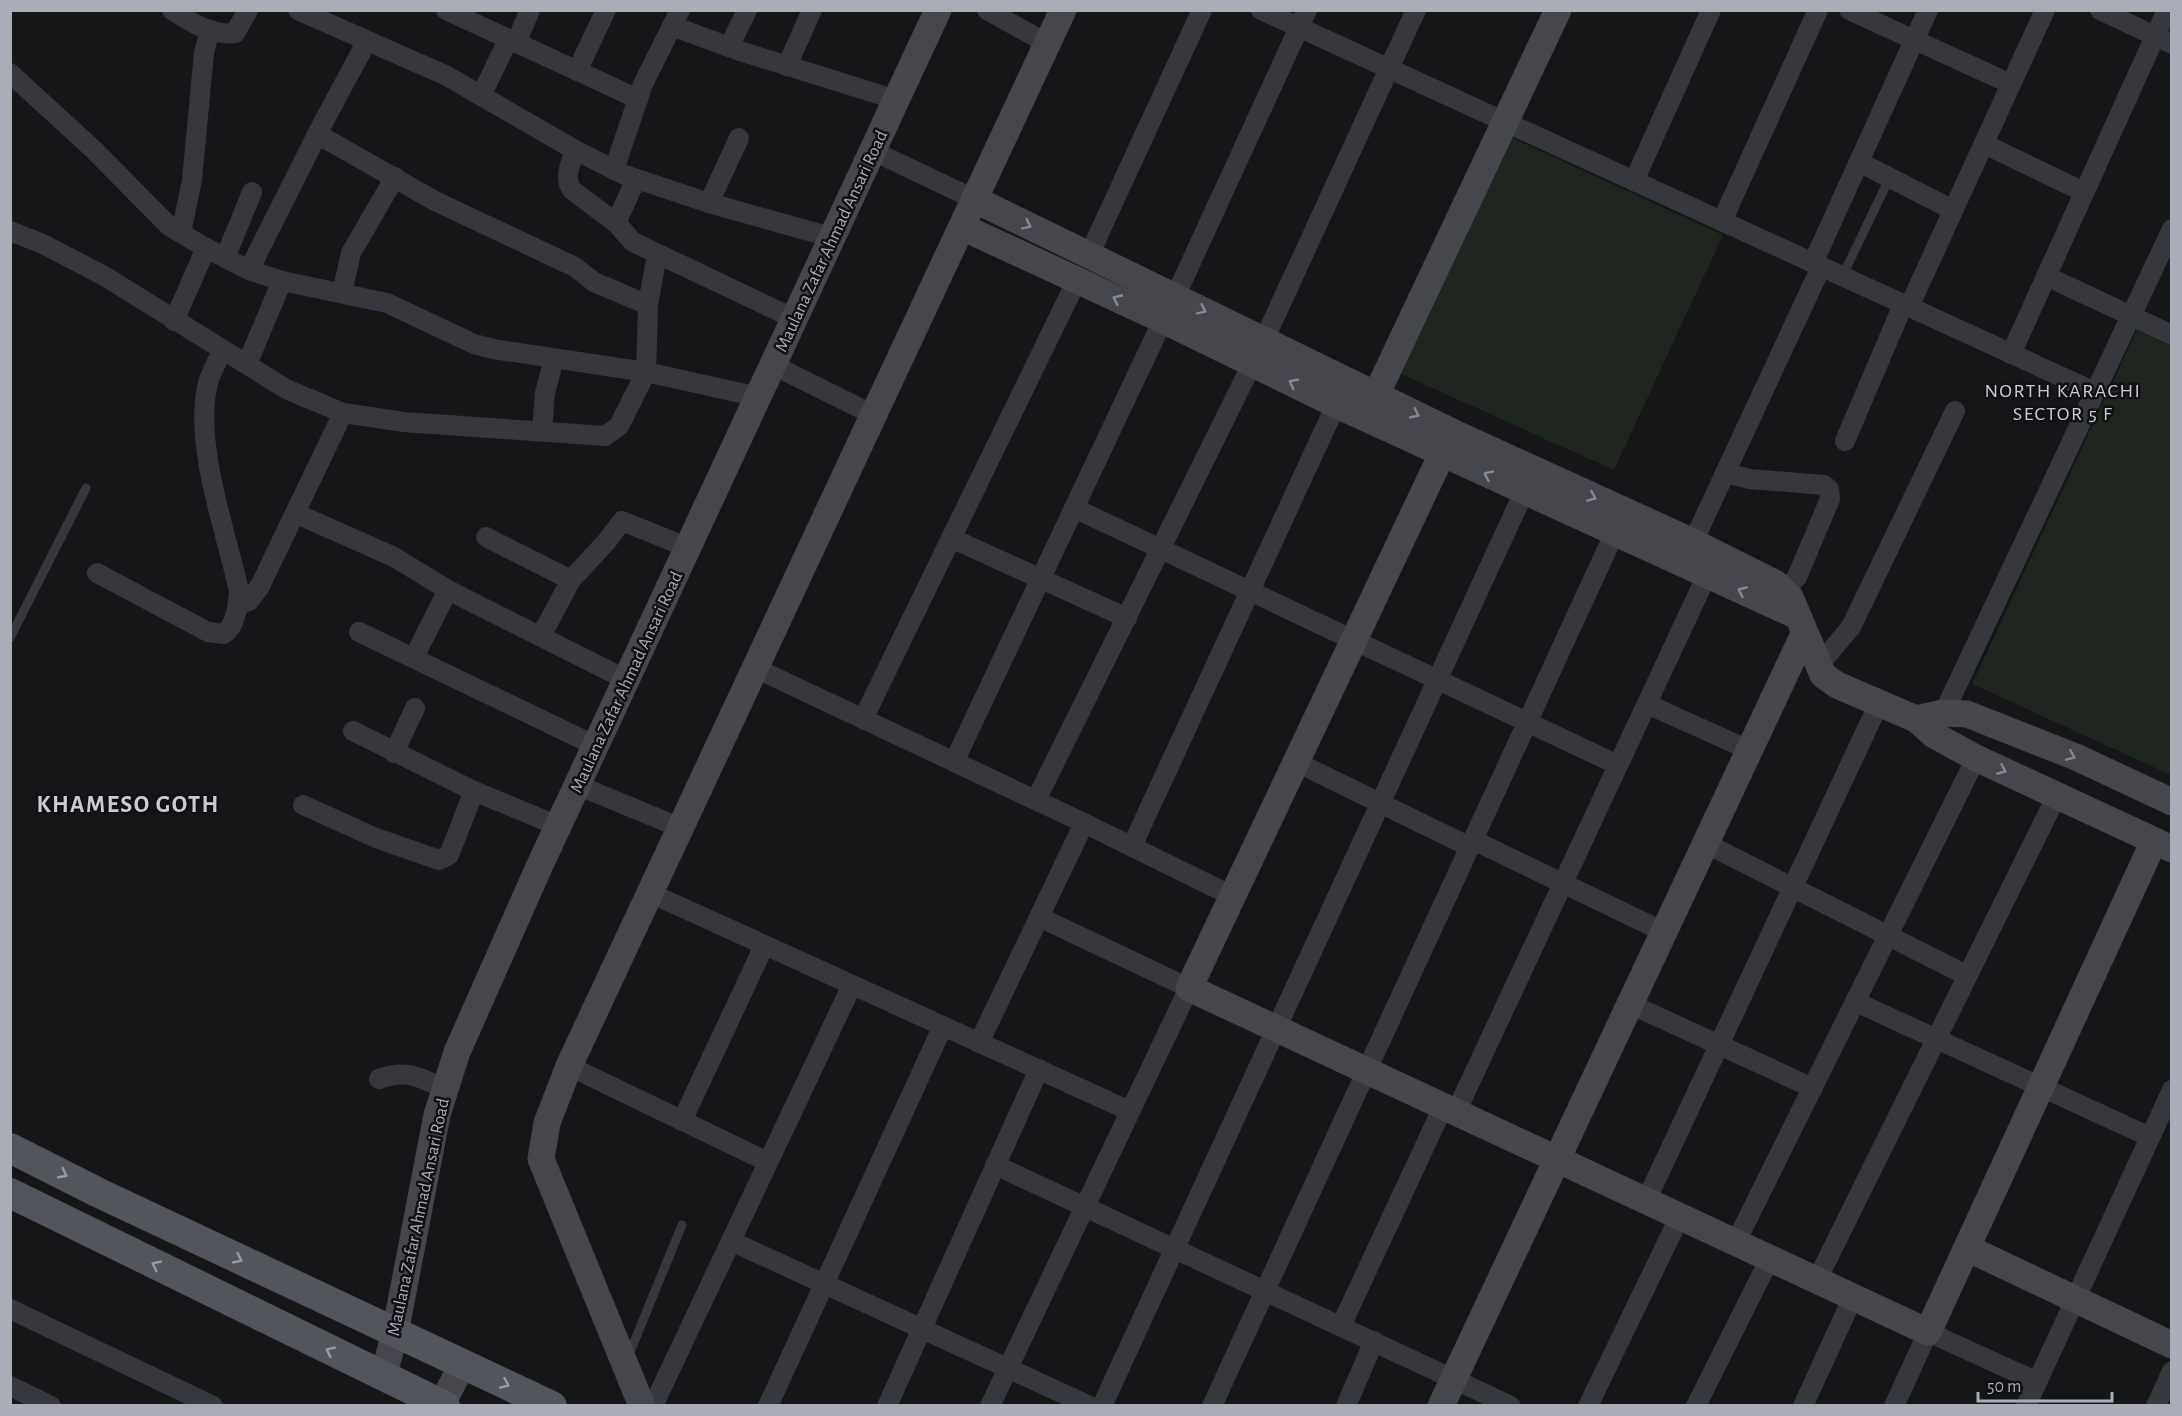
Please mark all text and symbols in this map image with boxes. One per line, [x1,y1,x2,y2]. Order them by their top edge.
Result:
street label: Maulana Zafar Ahmad Ansari Road [773,128,891,355]
one-way arrow [1021,218,1031,229]
one-way arrow [1113,294,1124,306]
one-way arrow [1196,303,1207,315]
one-way arrow [1289,379,1299,390]
district label: NORTH KARACHI SECTOR 5 F [1985,381,2141,424]
one-way arrow [1409,407,1420,419]
one-way arrow [1484,471,1495,483]
one-way arrow [1586,489,1597,501]
street label: Maulana Zafar Ahmad Ansari Road [568,569,686,796]
one-way arrow [1737,586,1748,598]
one-way arrow [2065,748,2076,760]
one-way arrow [1996,763,2007,775]
district label: KHAMESO GOTH [36,793,220,817]
street label: Maulana Zafar Ahmad Ansari Road [385,1097,453,1338]
one-way arrow [56,1167,67,1179]
one-way arrow [232,1251,243,1263]
one-way arrow [151,1260,162,1272]
one-way arrow [326,1347,337,1359]
scale bar [1978,1365,2112,1403]
one-way arrow [498,1377,509,1389]
text: 50 m [1987,1378,2021,1396]

